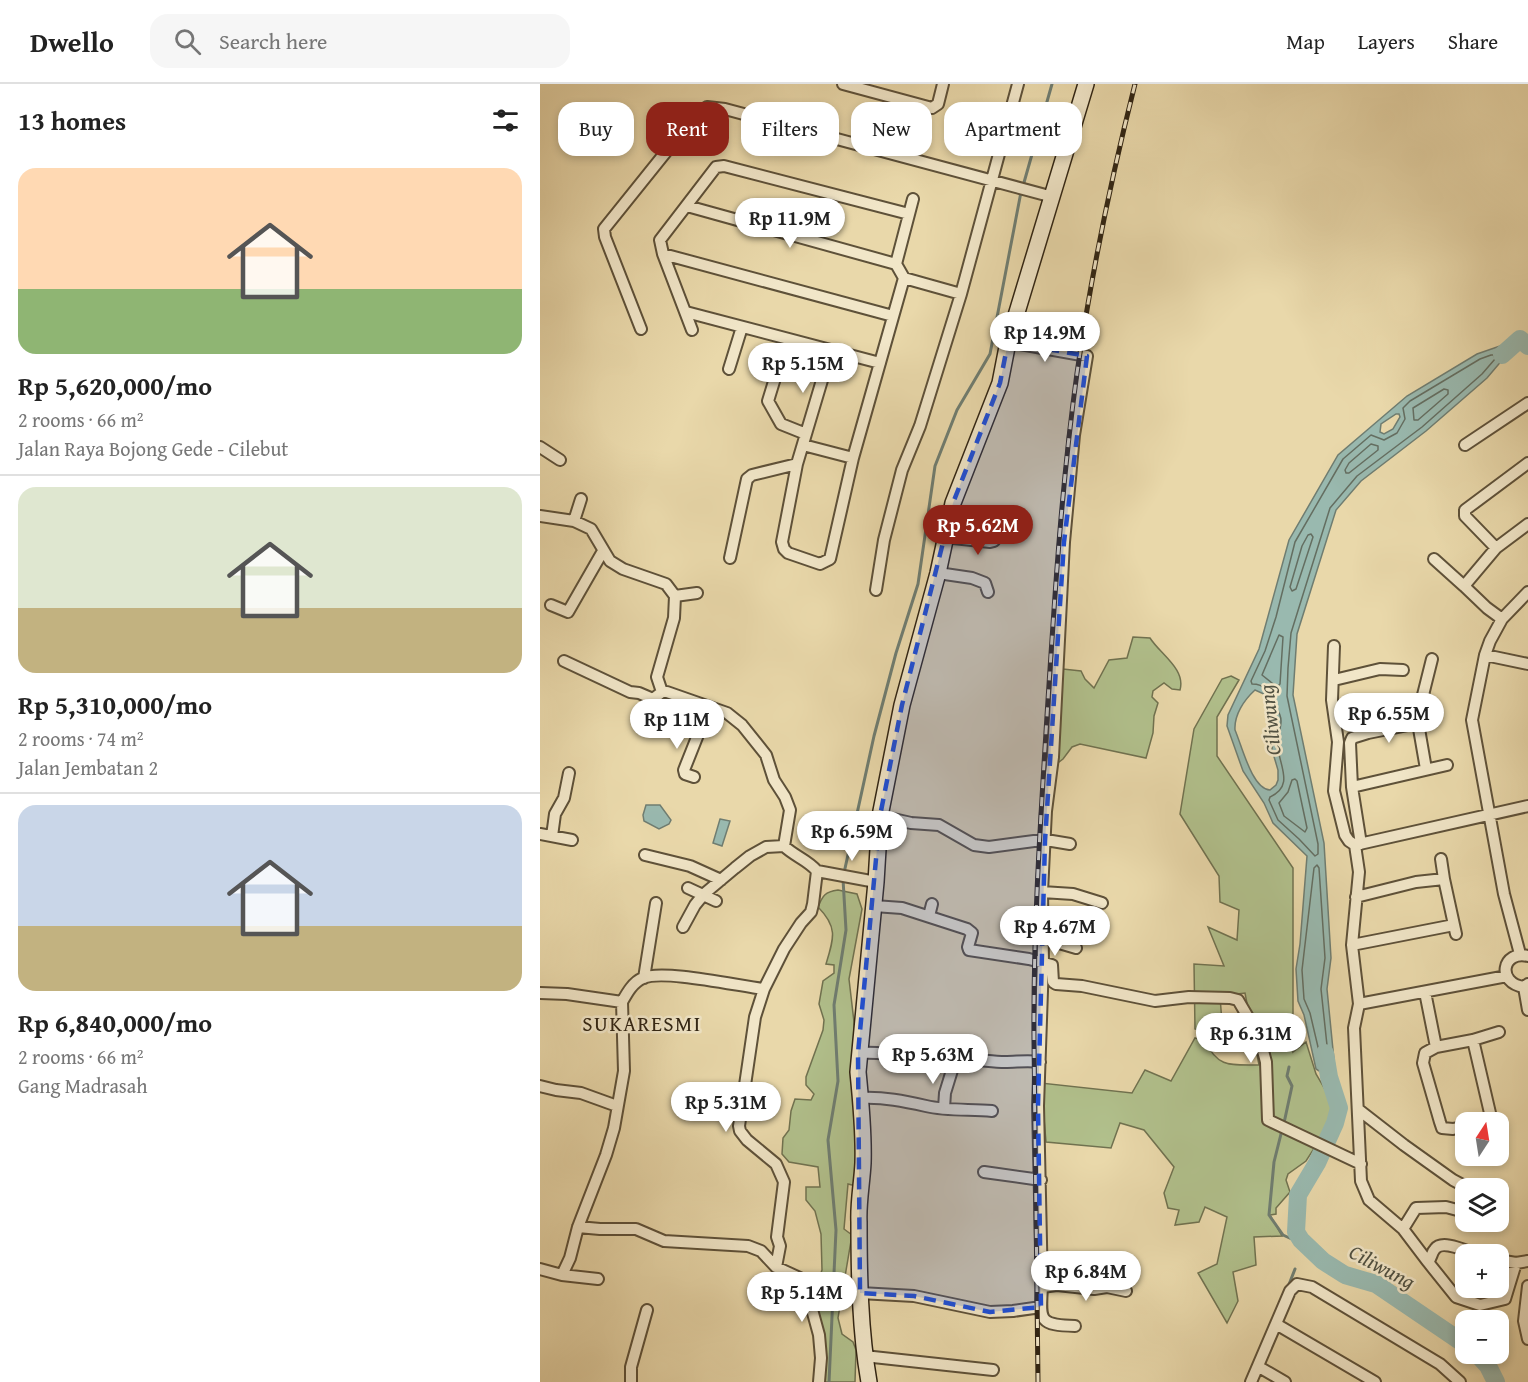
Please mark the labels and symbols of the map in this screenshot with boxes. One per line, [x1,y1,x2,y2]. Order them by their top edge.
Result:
pin: Rp 11.9M [728,198,852,249]
pin: Rp 14.9M [983,312,1107,363]
pin: Rp 5.15M [741,343,865,394]
pin: Rp 5.62M [916,505,1040,556]
water label: Ciliwung [1250,683,1289,757]
pin: Rp 6.55M [1327,693,1451,744]
pin: Rp 11M [628,699,726,750]
pin: Rp 6.59M [790,811,914,862]
pin: Rp 4.67M [993,906,1117,957]
district label: SUKARESMI [582,1008,702,1039]
pin: Rp 6.31M [1189,1013,1313,1064]
pin: Rp 5.63M [871,1034,995,1085]
pin: Rp 5.31M [664,1082,788,1133]
north arrow [1455,1112,1509,1166]
water label: Ciliwung [1344,1236,1421,1297]
pin: Rp 6.84M [1024,1251,1148,1302]
pin: Rp 5.14M [740,1272,864,1323]

